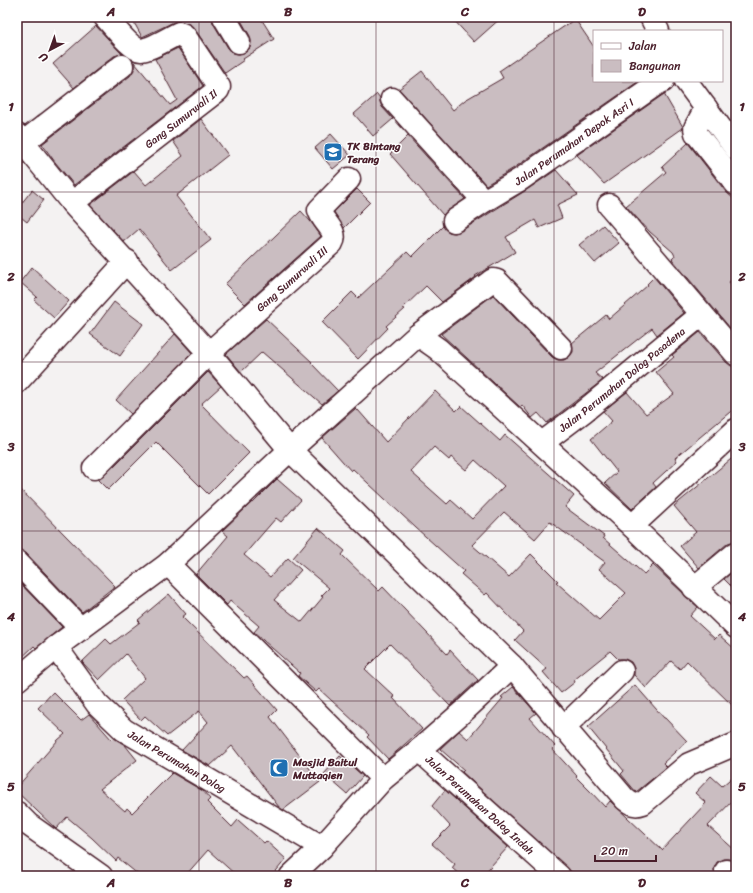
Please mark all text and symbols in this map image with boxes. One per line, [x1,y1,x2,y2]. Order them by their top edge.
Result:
text: A [106,0,115,23]
text: B [284,0,293,23]
text: C [460,0,470,23]
text: D [638,0,646,23]
north arrow [30,30,70,70]
legend [593,30,723,82]
text: Jalan [628,35,657,57]
text: U [34,47,53,67]
text: Bangunan [629,55,681,77]
street label: Gang Sumurwali II [140,84,222,153]
street label: Jalan Perumahan Depok Asri I [510,93,638,191]
text: 1 [8,95,14,118]
text: 1 [739,95,745,118]
place label: TK Bintang Terang [347,137,401,169]
school or university icon: TK Bintang Terang [322,141,344,163]
street label: Gang Sumurwali III [251,241,333,316]
text: 2 [6,265,15,288]
text: 2 [737,265,746,288]
street label: Jalan Perumahan Dolog Pasadena [553,322,690,438]
text: 3 [6,435,15,458]
text: 3 [737,435,746,458]
text: 4 [6,605,16,628]
text: 4 [737,605,747,628]
street label: Jalan Perumahan Dolog [123,724,230,798]
street label: Jalan Perumahan Dolog Indah [420,750,539,859]
place label: Masjid Baitul Muttaqien [292,753,358,785]
mosque icon: Masjid Baitul Muttaqien [268,757,290,779]
text: 5 [7,775,15,798]
text: 5 [738,775,746,798]
scale bar [595,837,656,863]
text: 20 m [601,840,628,862]
text: A [106,871,115,893]
text: B [284,871,293,893]
text: C [460,871,470,893]
text: D [638,871,646,893]

